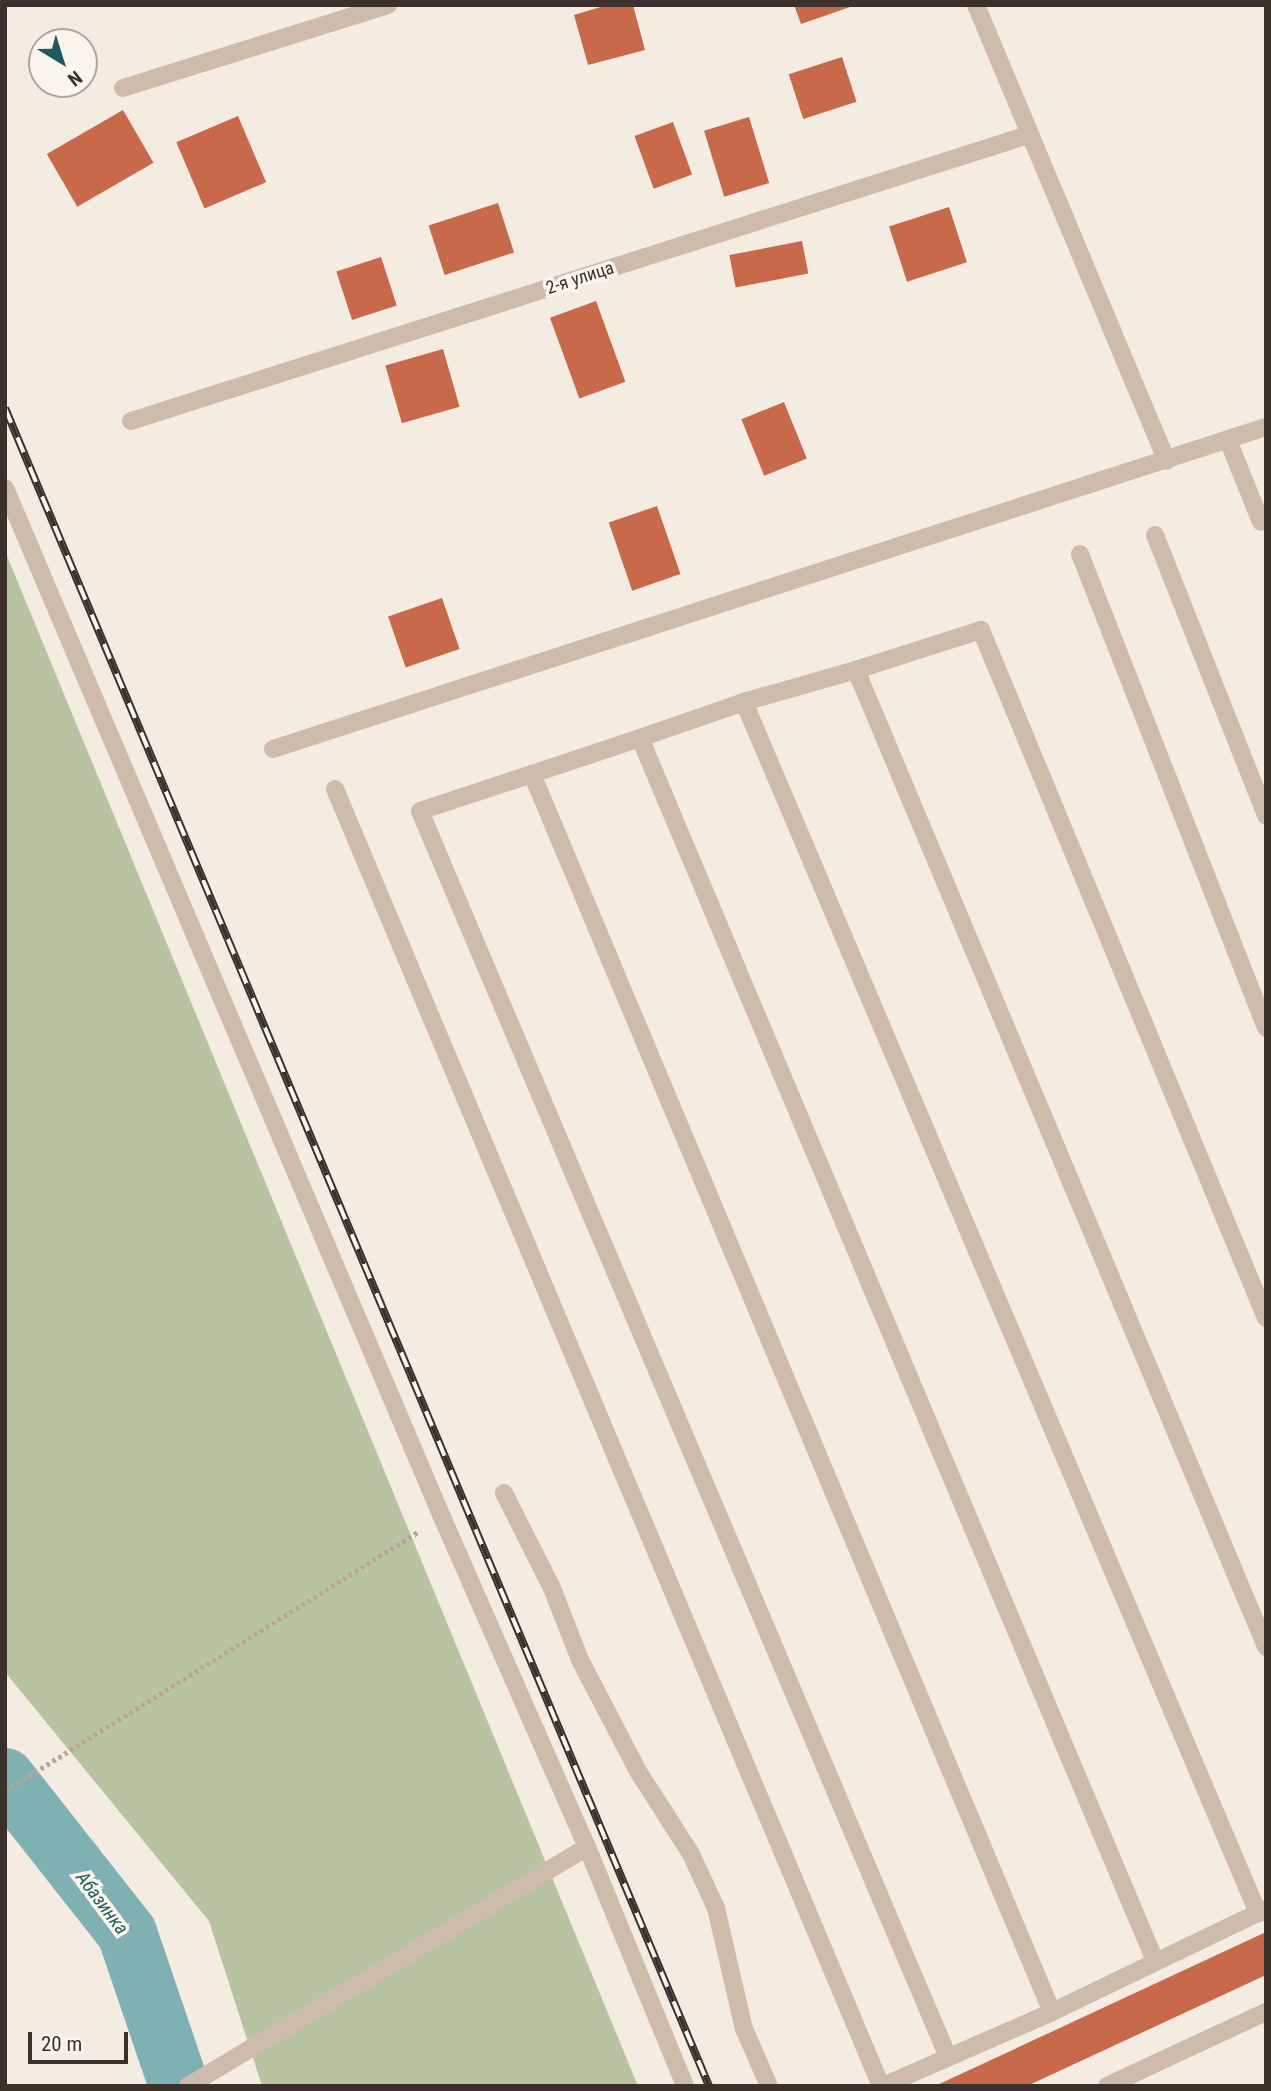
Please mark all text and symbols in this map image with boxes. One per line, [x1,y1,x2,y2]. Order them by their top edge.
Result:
north arrow [28,28,98,98]
text: N [63,66,87,91]
street label: 2-я улица [544,257,616,299]
water label: Абазинка [71,1867,133,1939]
scale bar [32,2018,131,2062]
text: 20 m [41,2032,82,2056]

